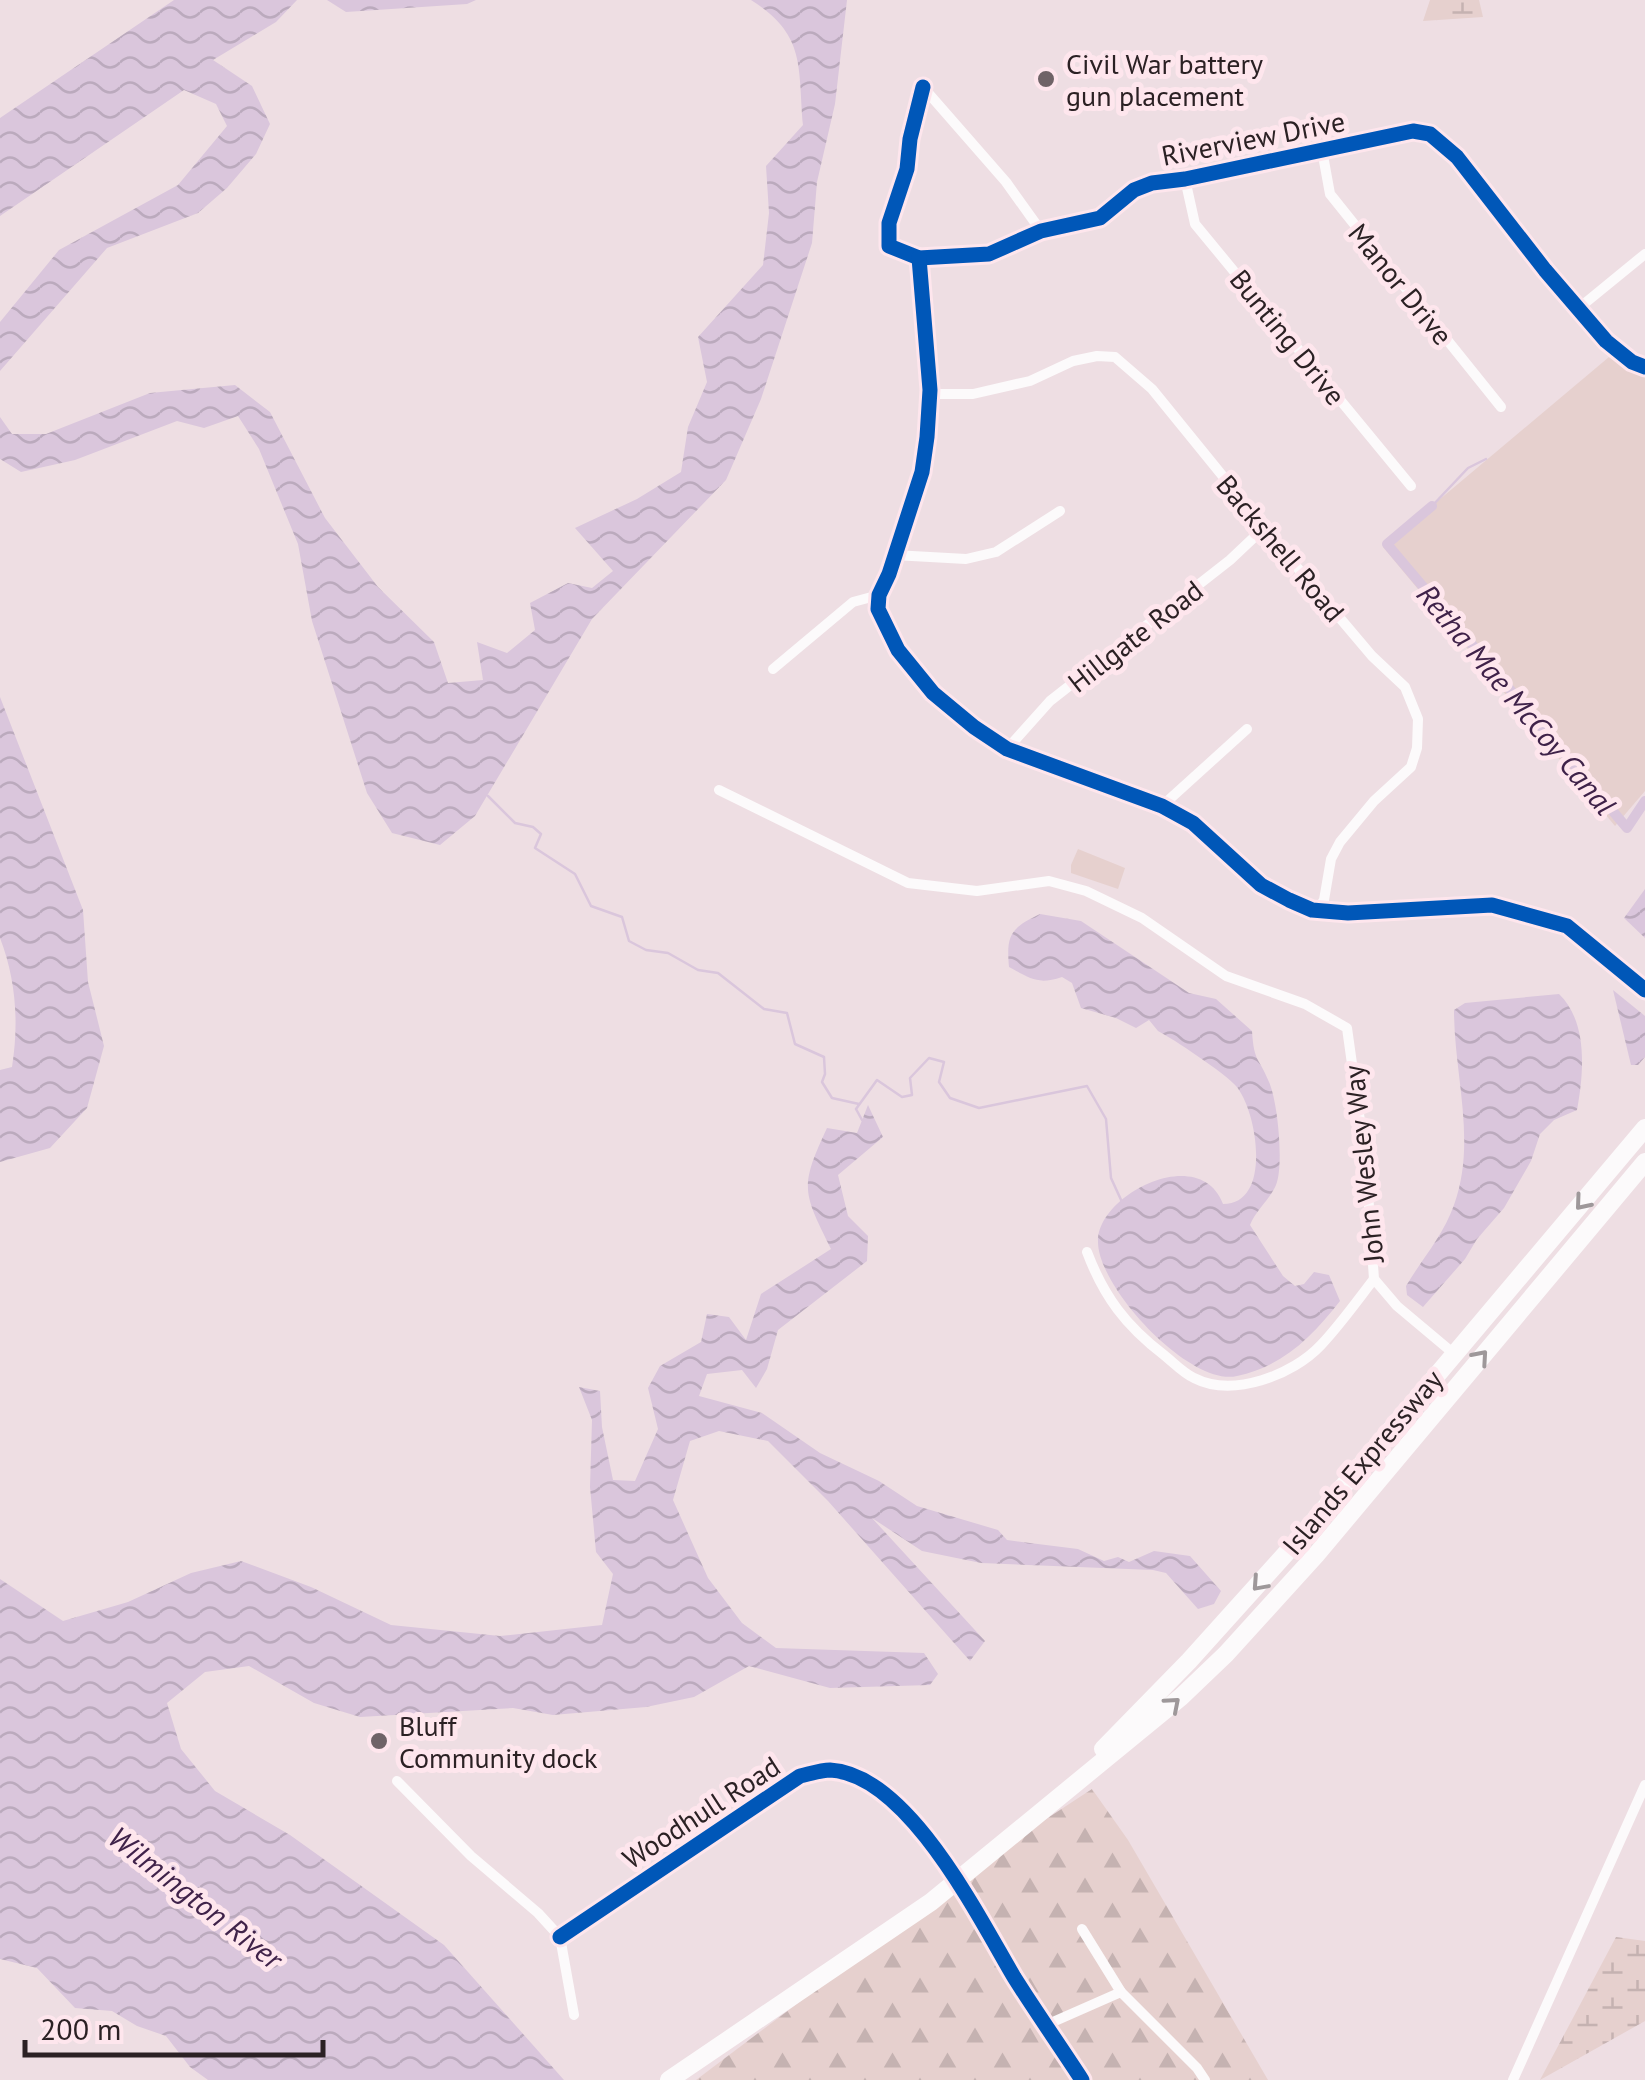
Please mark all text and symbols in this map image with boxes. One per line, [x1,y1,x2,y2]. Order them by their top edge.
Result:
place label: Civil War battery gun placement [1066,45,1263,114]
marker: Civil War battery gun placement [1035,68,1057,90]
street label: Riverview Drive [1158,102,1348,174]
street label: Manor Drive [1341,216,1461,352]
street label: Bunting Drive [1222,261,1354,413]
street label: Backshell Road [1209,467,1353,629]
street label: Hillgate Road [1060,572,1210,700]
water label: Retha Mae McCoy Canal [1409,575,1625,823]
street label: John Wesley Way [1334,1063,1392,1266]
one-way arrow [1576,1191,1594,1209]
one-way arrow [1469,1350,1487,1368]
street label: Islands Expressway [1274,1362,1450,1562]
one-way arrow [1253,1572,1271,1591]
one-way arrow [1161,1697,1179,1715]
place label: Bluff Community dock [399,1707,598,1776]
marker: Bluff Community dock [368,1730,390,1752]
street label: Woodhull Road [615,1747,787,1877]
water label: Wilmington River [101,1817,292,1978]
scale bar [25,1995,322,2057]
text: 200 m [40,2009,121,2048]

